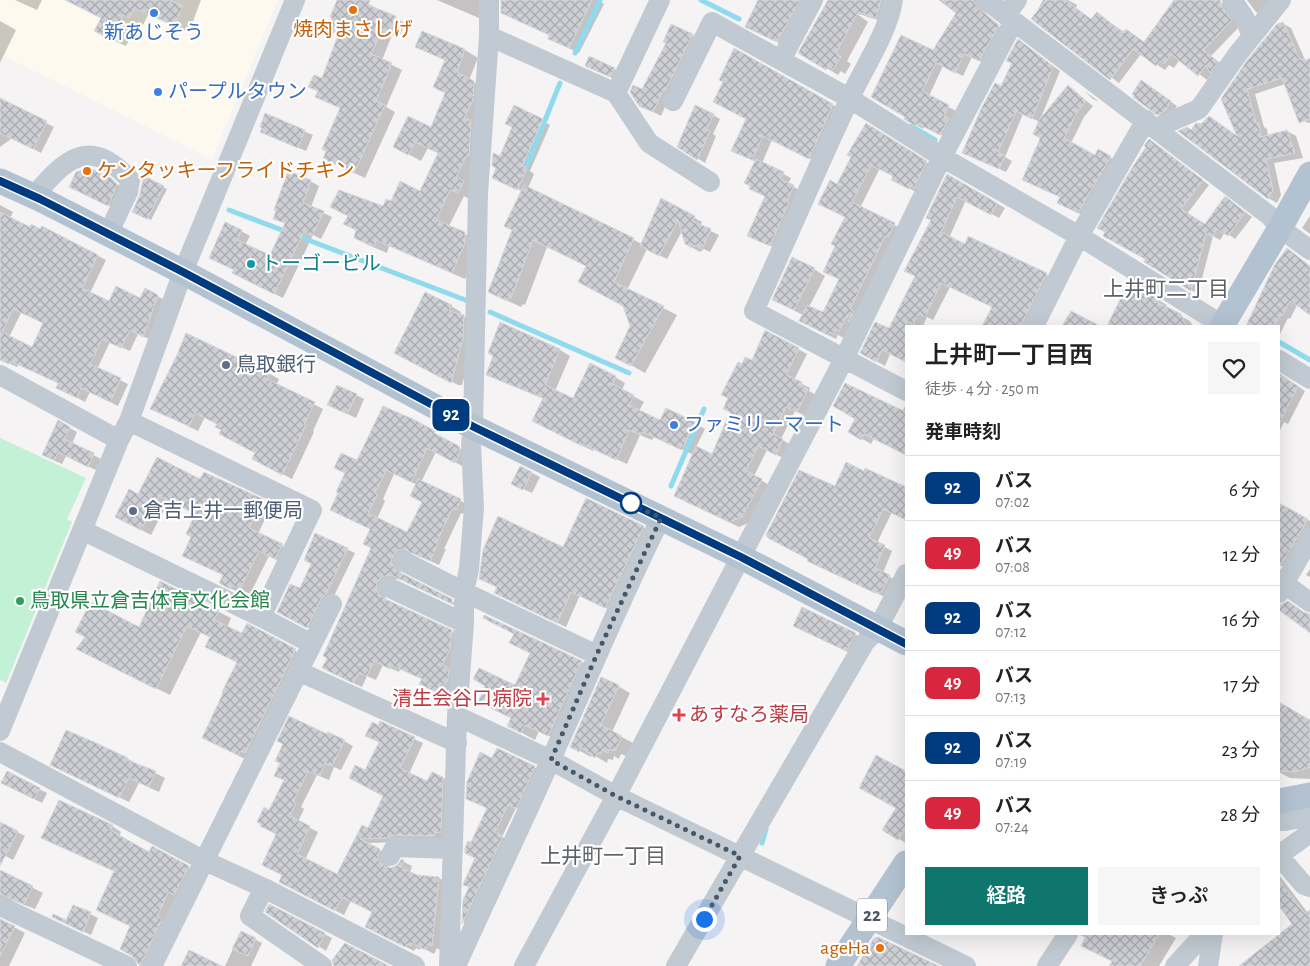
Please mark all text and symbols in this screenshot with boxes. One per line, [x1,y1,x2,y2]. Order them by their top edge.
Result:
marker: 焼肉まさしげ [347,4,359,16]
marker: 新あじそう [148,7,160,19]
place label: 焼肉まさしげ [293,18,413,40]
place label: 新あじそう [104,22,204,43]
place label: パープルタウン [168,81,307,102]
marker: パープルタウン [152,86,164,98]
place label: ケンタッキーフライドチキン [97,160,355,181]
marker: ケンタッキーフライドチキン [81,165,93,177]
place label: トーゴービル [261,252,381,274]
marker: トーゴービル [245,258,257,270]
district label: 上井町二丁目 [1103,278,1229,300]
button: heart [1208,342,1260,394]
text: 上井町一丁目西 [925,344,1093,368]
place label: 鳥取銀行 [236,354,316,375]
marker: 鳥取銀行 [220,359,232,371]
text: 徒歩 · 4 分 · 250 m [925,381,1039,397]
line badge: 92 [428,399,474,431]
text: 92 [442,406,460,424]
place label: ファミリーマート [684,415,844,435]
marker: ファミリーマート [668,419,680,431]
text: 発車時刻 [925,423,1001,442]
text: バス [995,472,1033,491]
text: 92 [944,479,961,497]
text: 6 分 [1229,481,1260,500]
unlabelled marker [620,492,642,514]
text: 07:02 [995,494,1030,510]
place label: 倉吉上井一郵便局 [143,499,303,521]
marker: 倉吉上井一郵便局 [127,505,139,517]
text: バス [995,537,1033,556]
text: 49 [944,544,961,562]
text: 12 分 [1223,546,1260,565]
text: 07:08 [995,559,1030,575]
place label: 鳥取県立倉吉体育文化会館 [30,589,270,611]
marker: 鳥取県立倉吉体育文化会館 [14,595,26,607]
text: バス [995,602,1033,621]
text: 92 [944,609,961,627]
text: 16 分 [1222,611,1260,630]
text: 07:12 [995,624,1027,640]
text: バス [995,667,1033,686]
text: 49 [944,674,961,692]
text: 17 分 [1223,676,1260,695]
place label: 清生会谷口病院 [392,687,532,709]
text: 07:13 [995,689,1026,705]
marker: 清生会谷口病院 [536,692,550,706]
place label: あすなろ薬局 [689,704,809,725]
marker: あすなろ薬局 [673,709,685,721]
text: バス [995,732,1033,751]
text: 92 [944,739,961,757]
text: 23 分 [1221,741,1260,760]
text: 07:19 [995,754,1027,770]
text: バス [995,797,1033,816]
text: 49 [944,804,961,822]
text: 28 分 [1220,806,1260,825]
text: 07:24 [995,819,1029,835]
district label: 上井町一丁目 [540,845,666,867]
button: 経路 [925,867,1088,925]
button: きっぷ [1098,867,1260,925]
road number: 22 [857,898,887,932]
your location [692,907,717,932]
place label: ageHa [820,938,870,958]
marker: ageHa [874,942,886,954]

